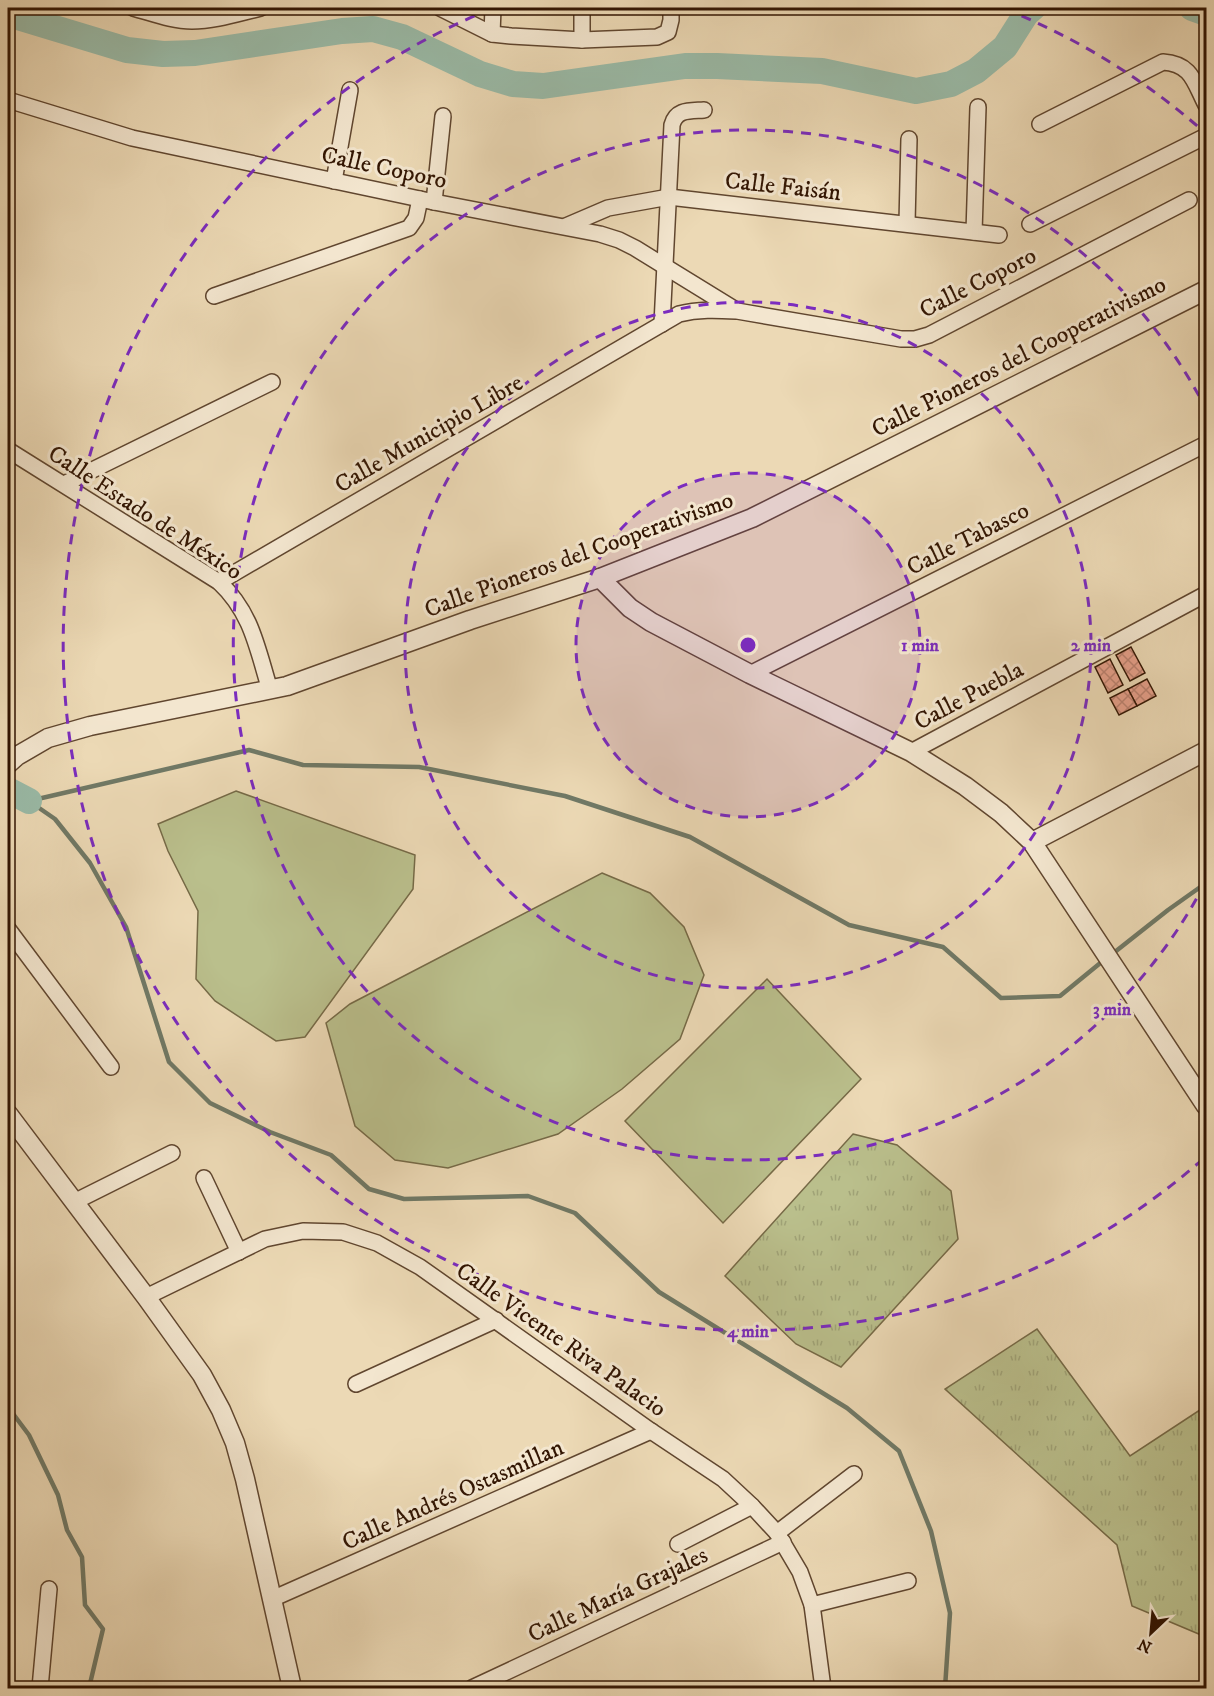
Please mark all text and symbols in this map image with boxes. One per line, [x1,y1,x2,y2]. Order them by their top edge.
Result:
street label: Calle Coporo [319,140,449,196]
street label: Calle Faisán [723,166,843,208]
street label: Calle Coporo [914,241,1042,325]
street label: Calle Pioneros del Cooperativismo [867,270,1171,444]
street label: Calle Municipio Libre [329,368,529,500]
street label: Calle Estado de México [42,439,248,587]
street label: Calle Pioneros del Cooperativismo [420,485,738,625]
street label: Calle Tabasco [902,495,1034,583]
centre of rings [738,635,758,655]
text: 1 min [901,635,940,657]
text: 2 min [1071,635,1112,657]
street label: Calle Puebla [909,654,1030,737]
text: 3 min [1093,999,1132,1021]
street label: Calle Vicente Riva Palacio [450,1256,672,1424]
text: 4 min [726,1321,769,1343]
street label: Calle Andrés Ostasmillan [337,1432,569,1557]
street label: Calle María Grajales [523,1540,713,1650]
north arrow [1121,1603,1181,1663]
text: N [1135,1634,1155,1657]

